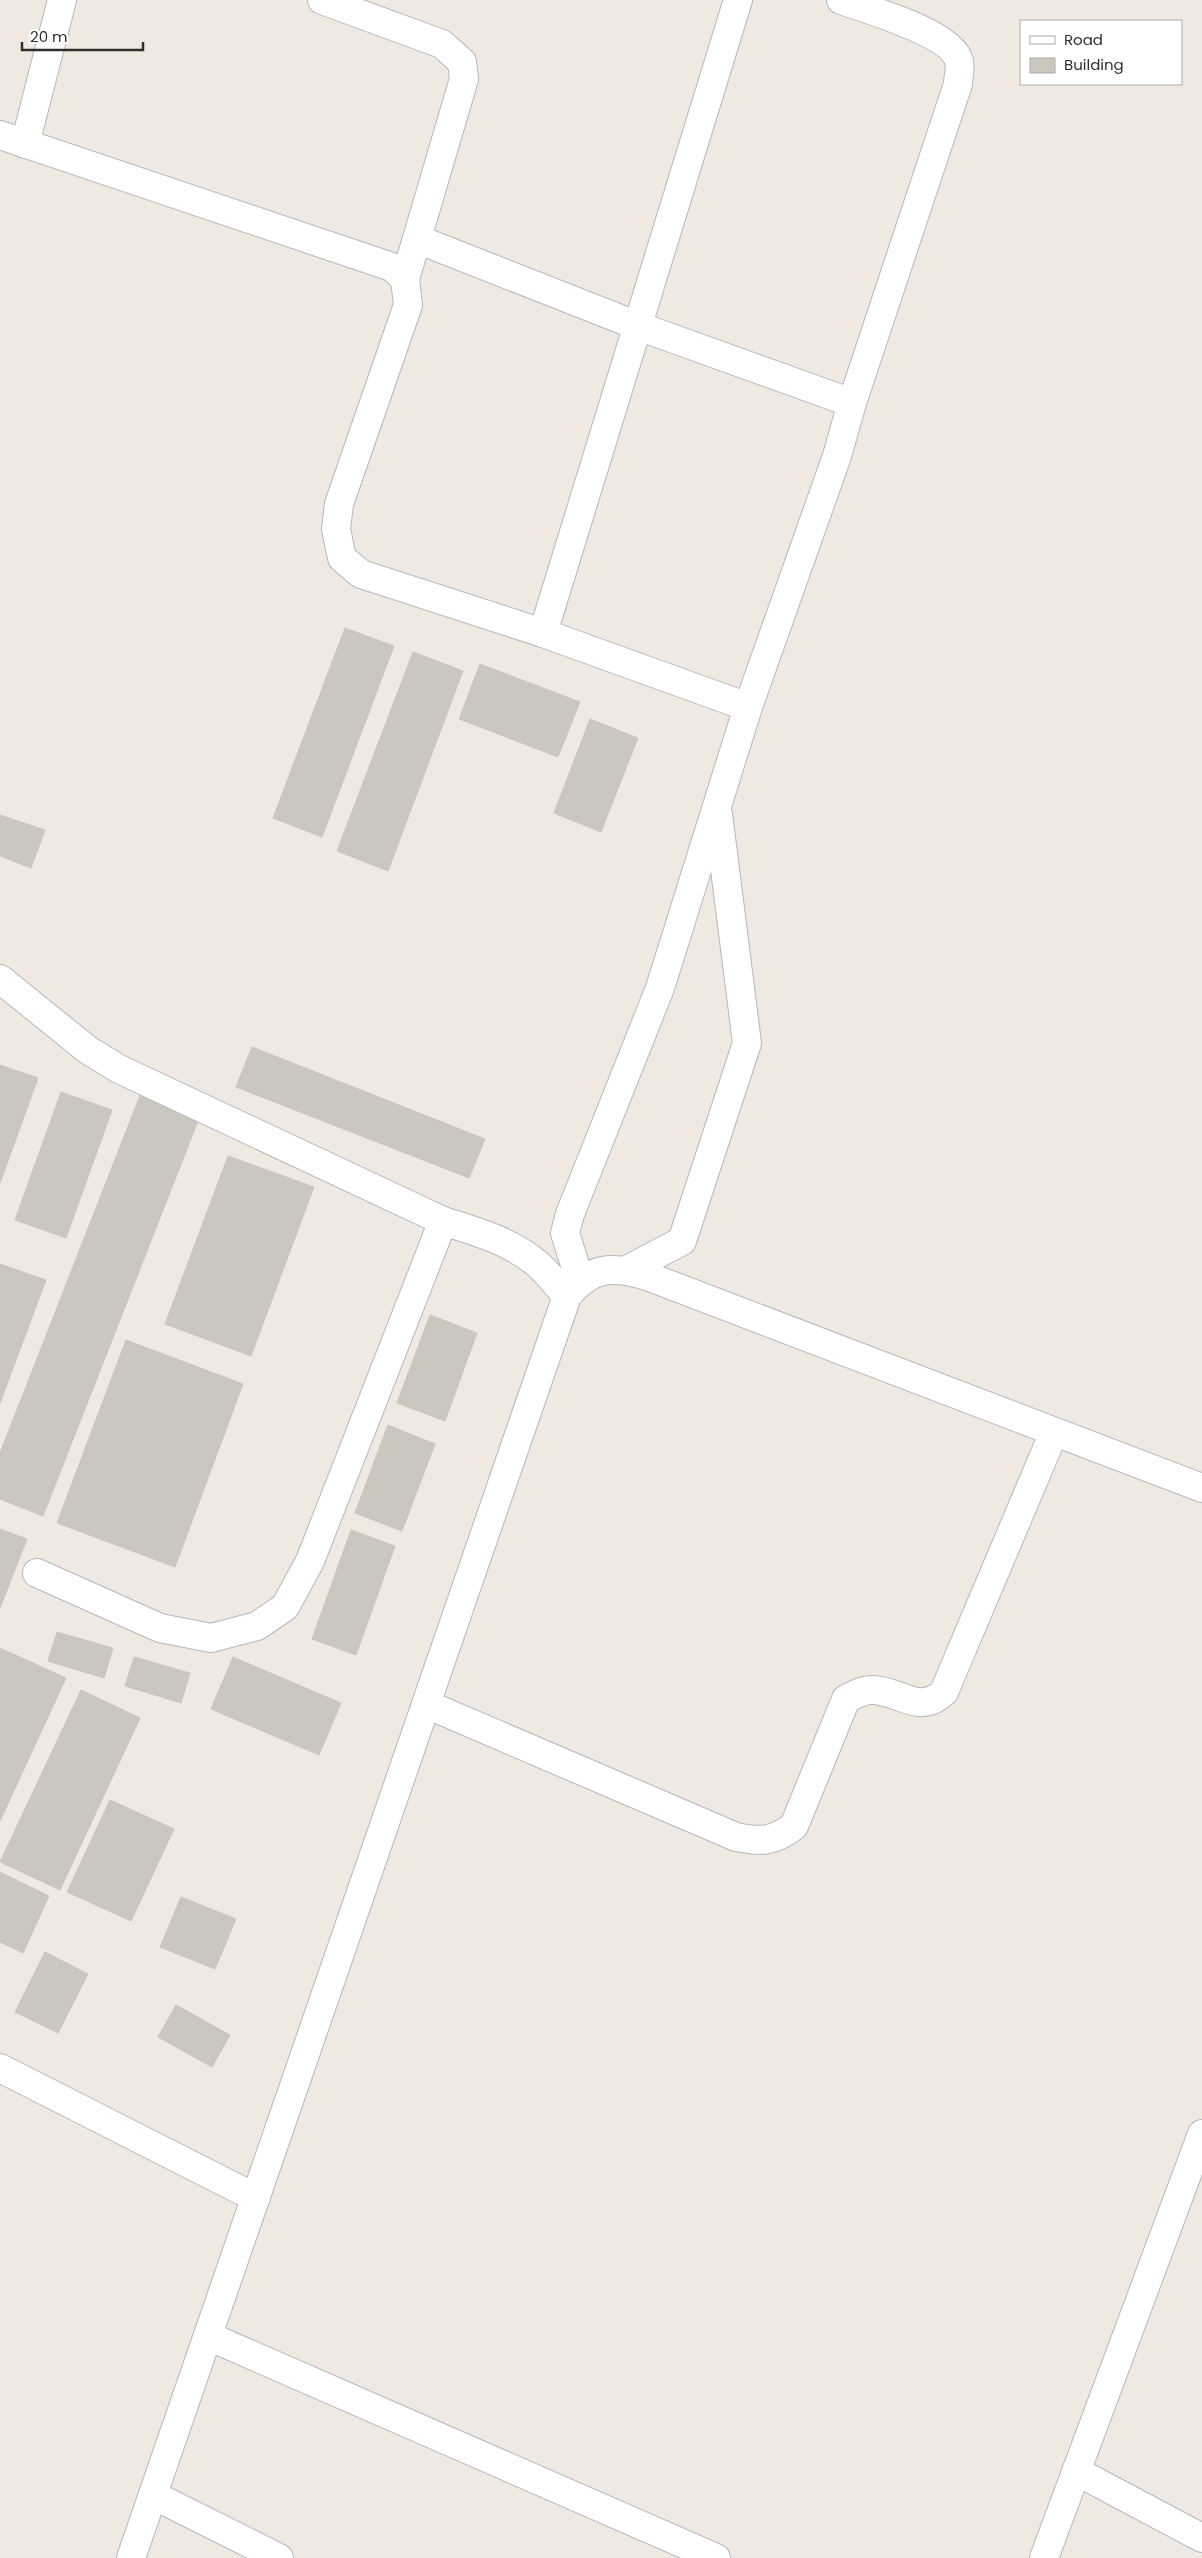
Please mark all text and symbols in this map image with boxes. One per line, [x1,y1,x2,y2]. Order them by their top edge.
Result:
scale bar [22,20,144,52]
legend [1020,20,1182,85]
text: 20 m [30,26,68,47]
text: Road [1064,29,1103,50]
text: Building [1064,54,1124,75]

